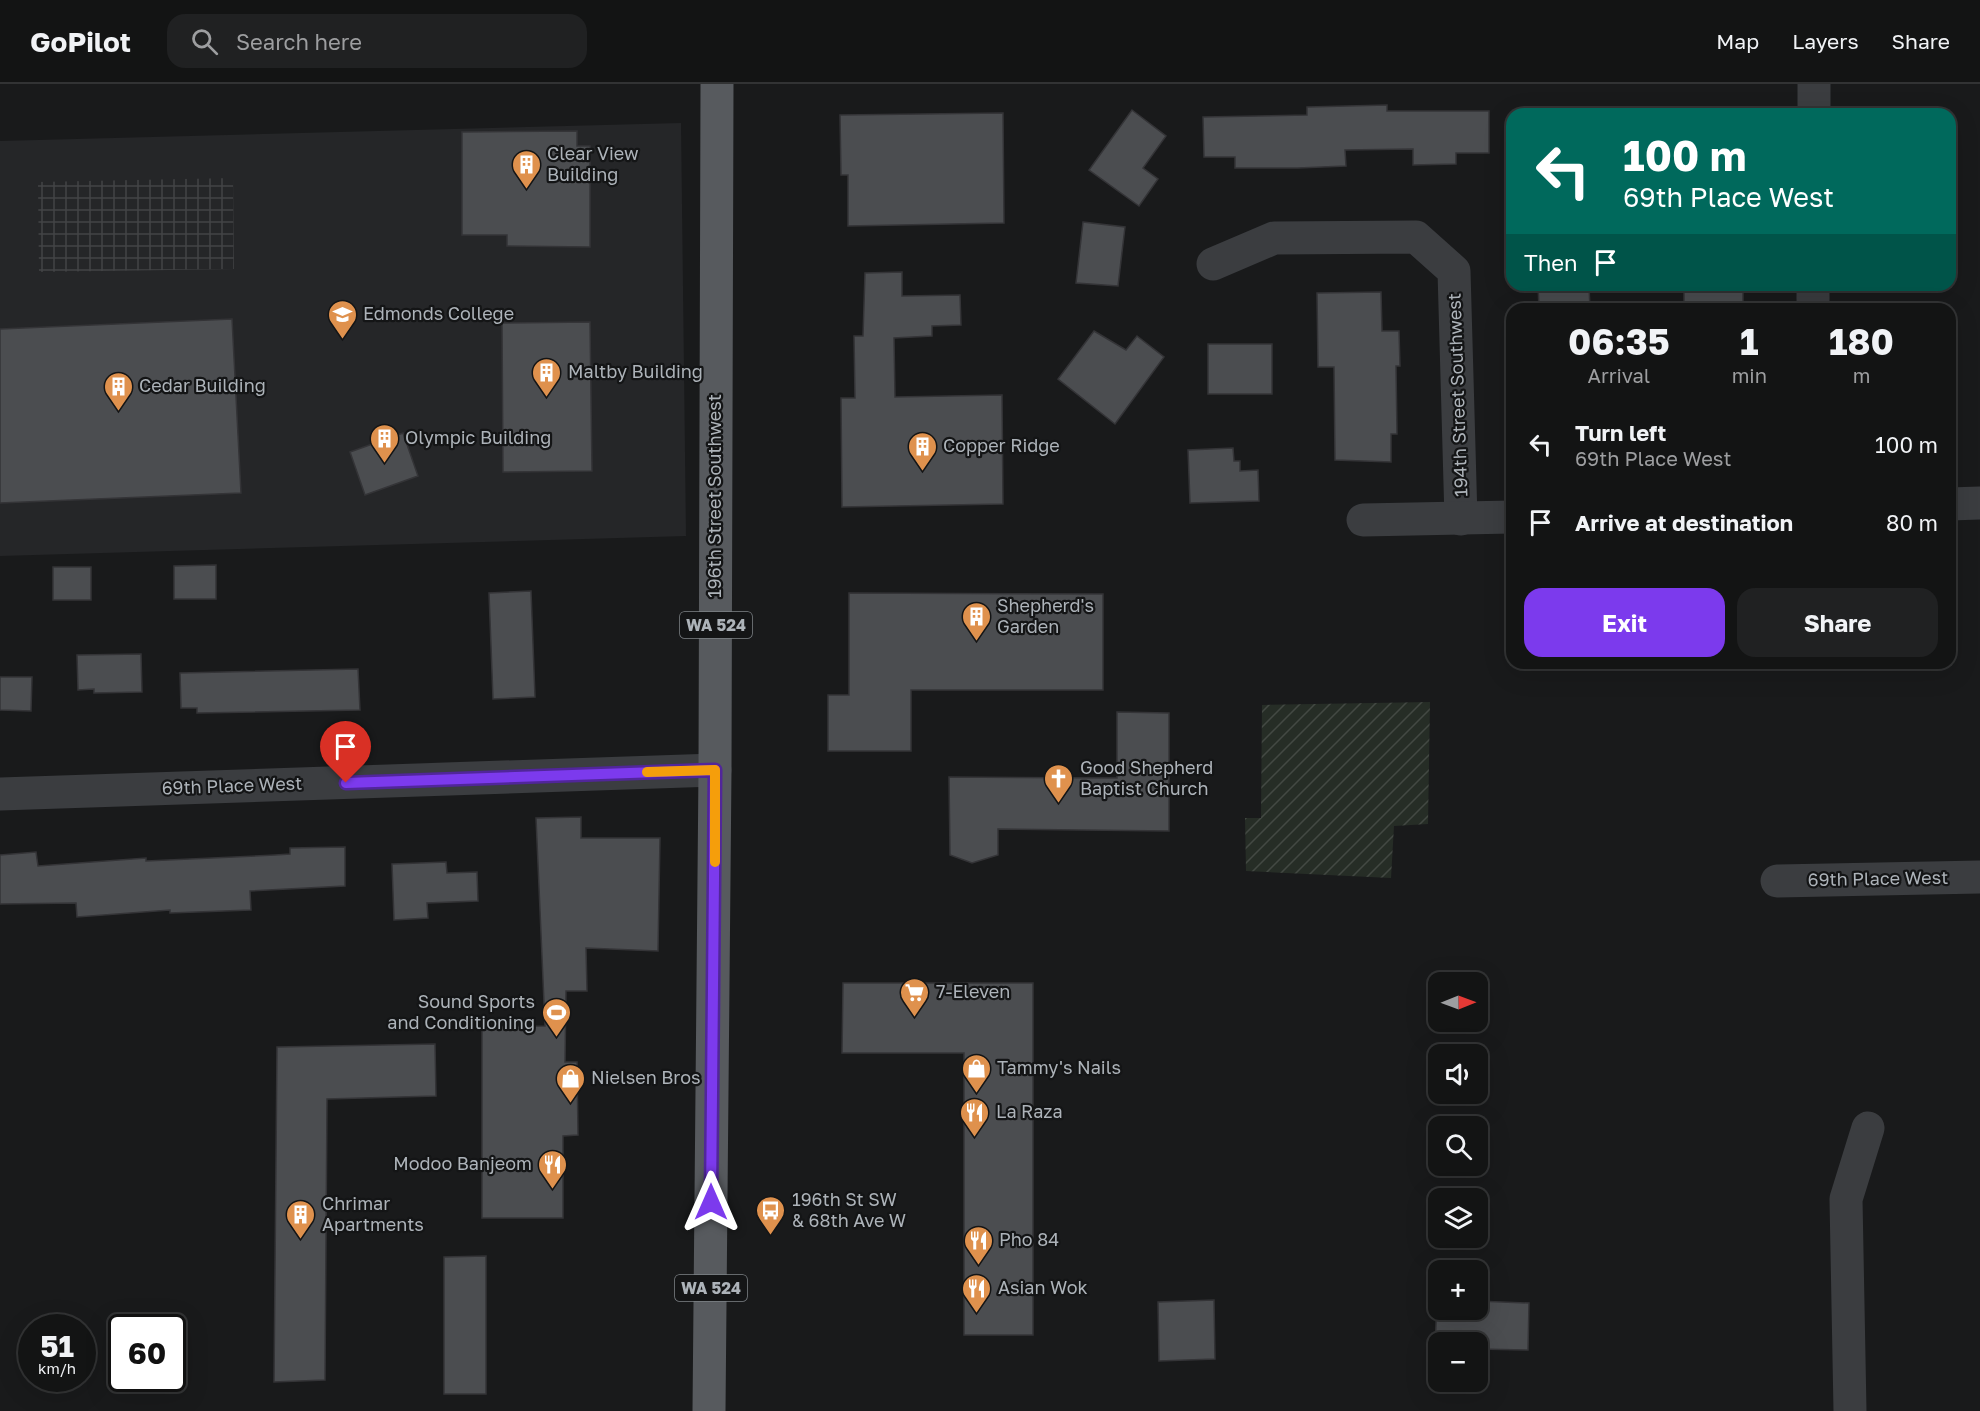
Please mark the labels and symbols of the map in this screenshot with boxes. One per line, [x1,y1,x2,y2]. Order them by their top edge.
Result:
place label: Clear View Building [547,142,639,185]
building icon: Clear View Building [510,148,542,190]
street label: 194th Street Southwest [1442,293,1472,497]
school or university icon: Edmonds College [326,298,358,340]
place label: Edmonds College [363,302,514,324]
building icon: Maltby Building [531,356,563,398]
place label: Maltby Building [568,360,703,382]
building icon: Cedar Building [102,370,134,412]
place label: Cedar Building [139,374,266,396]
street label: 196th Street Southwest [703,394,725,598]
building icon: Olympic Building [368,422,400,464]
place label: Olympic Building [405,426,551,448]
building icon: Copper Ridge [906,430,938,472]
place label: Copper Ridge [943,434,1060,456]
place label: Shepherd's Garden [997,594,1094,637]
building icon: Shepherd's Garden [960,600,992,642]
road number: WA 524 [680,612,752,638]
pin [320,721,371,783]
place label: Good Shepherd Baptist Church [1080,756,1213,799]
church icon: Good Shepherd Baptist Church [1043,762,1075,804]
street label: 69th Place West [161,772,303,798]
street label: 69th Place West [1807,866,1949,890]
north arrow [1428,972,1488,1032]
supermarket icon: 7-Eleven [899,976,931,1018]
place label: 7-Eleven [936,980,1010,1002]
place label: Sound Sports and Conditioning [387,990,535,1033]
sports icon: Sound Sports and Conditioning [540,996,572,1038]
shop icon: Tammy's Nails [960,1052,992,1094]
place label: Tammy's Nails [997,1056,1121,1078]
shop icon: Nielsen Bros [554,1062,586,1104]
place label: Nielsen Bros [591,1066,701,1088]
restaurant icon: La Raza [959,1096,991,1138]
place label: La Raza [996,1100,1063,1122]
restaurant icon: Modoo Banjeom [537,1148,569,1190]
place label: Modoo Banjeom [393,1152,532,1174]
position arrow [679,1170,743,1234]
place label: 196th St SW & 68th Ave W [792,1188,906,1231]
place label: Chrimar Apartments [322,1192,424,1235]
bus stop icon: 196th St SW & 68th Ave W [755,1194,787,1236]
building icon: Chrimar Apartments [285,1198,317,1240]
restaurant icon: Pho 84 [962,1224,994,1266]
place label: Pho 84 [999,1228,1059,1250]
restaurant icon: Asian Wok [961,1272,993,1314]
road number: WA 524 [675,1275,747,1301]
place label: Asian Wok [998,1276,1088,1298]
speed limit sign: 60 [108,1314,186,1392]

